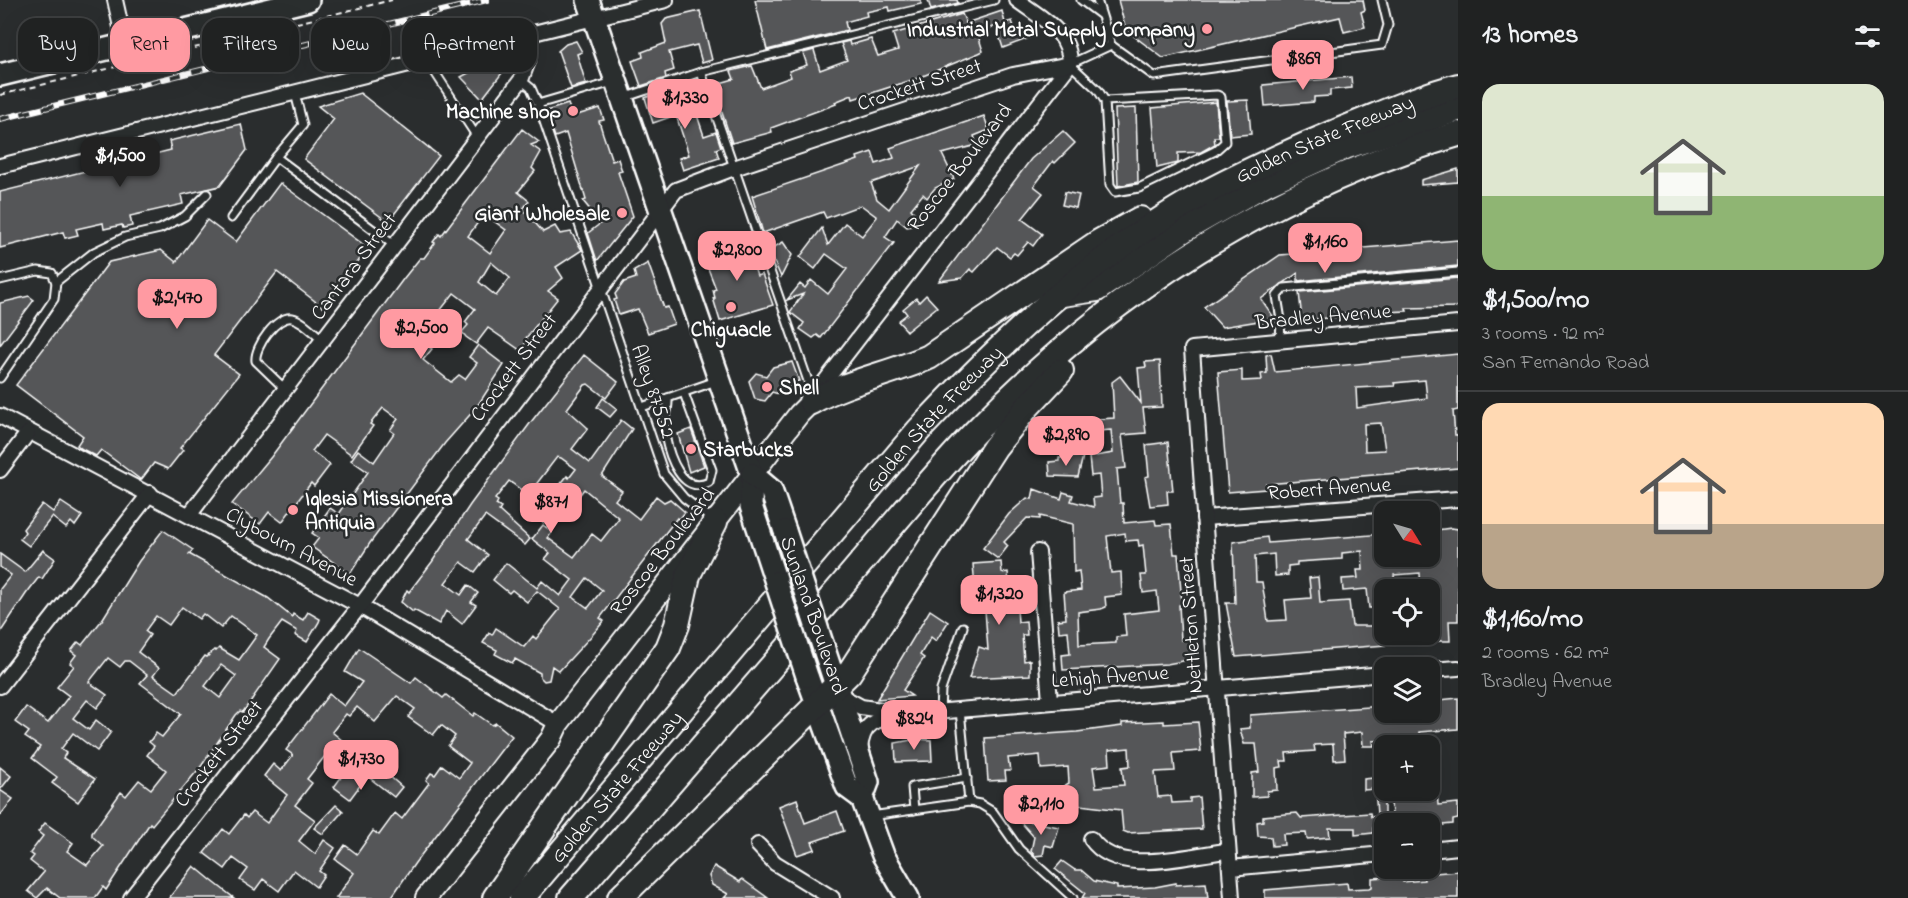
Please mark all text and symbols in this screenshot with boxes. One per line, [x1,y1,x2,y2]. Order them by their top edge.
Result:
place label: Industrial Metal Supply Company [907,16,1195,48]
text: 13 homes [1482,17,1578,55]
chip: Buy [18,18,98,72]
chip: Rent [110,18,190,72]
chip: Filters [202,18,299,72]
chip: New [311,18,390,72]
chip: Apartment [402,18,537,72]
icon: filters [1851,20,1884,53]
marker: Industrial Metal Supply Company [1200,22,1214,36]
pin: $869 [1267,40,1339,91]
text: $869 [1286,45,1320,74]
street label: Crockett Street [854,52,986,120]
pin: $1,330 [636,79,734,130]
text: $1,330 [661,84,709,113]
street label: Golden State Freeway [1231,89,1419,192]
street label: Roscoe Boulevard [901,97,1020,239]
place label: Machine shop [446,98,561,128]
marker: Machine shop [566,104,580,118]
icon: home [1629,123,1737,231]
pin: $1,500 [71,137,169,188]
text: $1,500 [95,142,145,171]
place label: Giant Wholesale [475,200,611,230]
marker: Giant Wholesale [615,206,629,220]
street label: Cantara Street [304,207,405,327]
pin: $1,160 [1276,223,1374,274]
text: $1,160 [1302,228,1348,257]
pin: $2,800 [688,231,786,282]
text: $2,800 [712,236,762,265]
pin: $2,470 [128,279,226,330]
text: $1,500/mo [1482,282,1590,320]
text: $2,470 [152,284,202,313]
street label: Bradley Avenue [1253,297,1393,341]
marker: Chiguacle [724,300,738,314]
street label: Crockett Street [464,308,565,429]
pin: $2,500 [372,309,470,360]
text: $2,500 [394,314,448,343]
place label: Chiguacle [691,316,772,348]
text: 3 rooms · 92 m² [1482,320,1605,349]
street label: Golden State Freeway [859,339,1012,500]
street label: Alley 87552 [620,341,682,443]
text: San Fernando Road [1482,349,1649,378]
place label: Shell [779,374,819,404]
marker: Shell [760,380,774,394]
pin: $2,890 [1017,416,1115,467]
text: $2,890 [1042,421,1090,450]
place label: Starbucks [703,436,794,466]
marker: Starbucks [684,442,698,456]
icon: home [1629,442,1737,550]
street label: Robert Avenue [1266,471,1393,509]
street label: Roscoe Boulevard [604,481,723,623]
pin: $871 [515,483,587,534]
place label: Iglesia Missionera Antiquia [305,485,453,539]
text: $871 [534,488,568,517]
street label: Clybourn Avenue [219,500,363,597]
north arrow [1374,501,1440,567]
map controls [1374,501,1440,879]
marker: Iglesia Missionera Antiquia [286,503,300,517]
street label: Sunland Boulevard [771,532,853,699]
street label: Nettleton Street [1172,555,1212,694]
pin: $1,320 [950,575,1048,626]
button: locate [1374,579,1440,645]
text: $1,320 [975,580,1023,609]
text: $1,160/mo [1482,601,1583,639]
text: 2 rooms · 62 m² [1482,639,1609,668]
button: layers [1374,657,1440,723]
street label: Lehigh Avenue [1050,659,1171,699]
text: Bradley Avenue [1482,668,1612,697]
street label: Crockett Street [168,694,271,814]
pin: $824 [878,700,950,751]
street label: Golden State Freeway [545,705,693,871]
text: $824 [895,705,933,734]
button: + [1374,735,1440,801]
pin: $1,730 [312,740,410,791]
text: $1,730 [337,745,385,774]
pin: $2,110 [992,785,1090,836]
text: $2,110 [1018,790,1064,819]
button: − [1374,813,1440,879]

